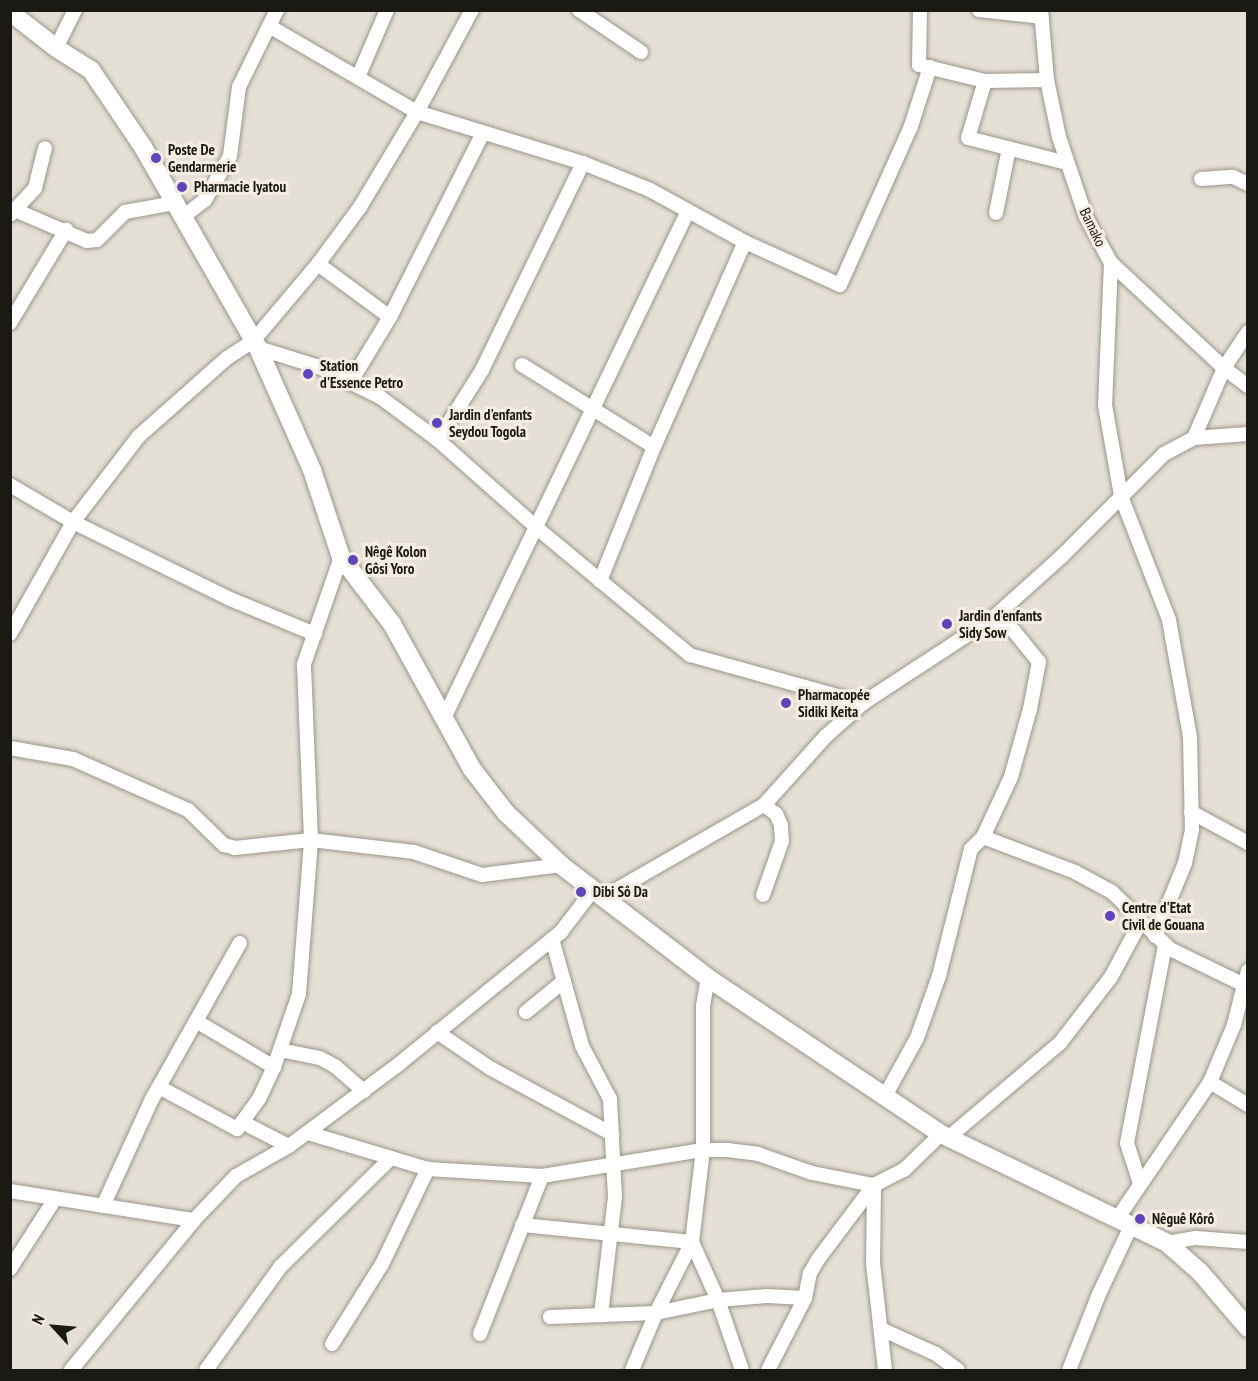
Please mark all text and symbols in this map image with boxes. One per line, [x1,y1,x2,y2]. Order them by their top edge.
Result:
place label: Poste De Gendarmerie [168,140,237,175]
marker: Poste De Gendarmerie [149,151,163,165]
place label: Pharmacie Iyatou [194,178,286,196]
marker: Pharmacie Iyatou [175,180,189,194]
street label: Bamako [1076,205,1110,249]
place label: Station d'Essence Petro [320,356,403,391]
marker: Station d'Essence Petro [301,367,315,381]
place label: Jardin d'enfants Seydou Togola [449,405,532,440]
marker: Jardin d'enfants Seydou Togola [430,416,444,430]
place label: Nêgê Kolon Gôsi Yoro [365,542,427,577]
marker: Nêgê Kolon Gôsi Yoro [346,553,360,567]
place label: Jardin d'enfants Sidy Sow [959,606,1042,641]
marker: Jardin d'enfants Sidy Sow [940,617,954,631]
place label: Pharmacopée Sidiki Keita [798,685,870,720]
marker: Pharmacopée Sidiki Keita [779,696,793,710]
place label: Dibi Sô Da [593,883,648,901]
marker: Dibi Sô Da [574,885,588,899]
place label: Centre d'Etat Civil de Gouana [1122,898,1204,933]
marker: Centre d'Etat Civil de Gouana [1103,909,1117,923]
place label: Nêguê Kôrô [1152,1210,1214,1228]
marker: Nêguê Kôrô [1133,1212,1147,1226]
north arrow [24,1297,84,1357]
text: N [27,1311,49,1327]

